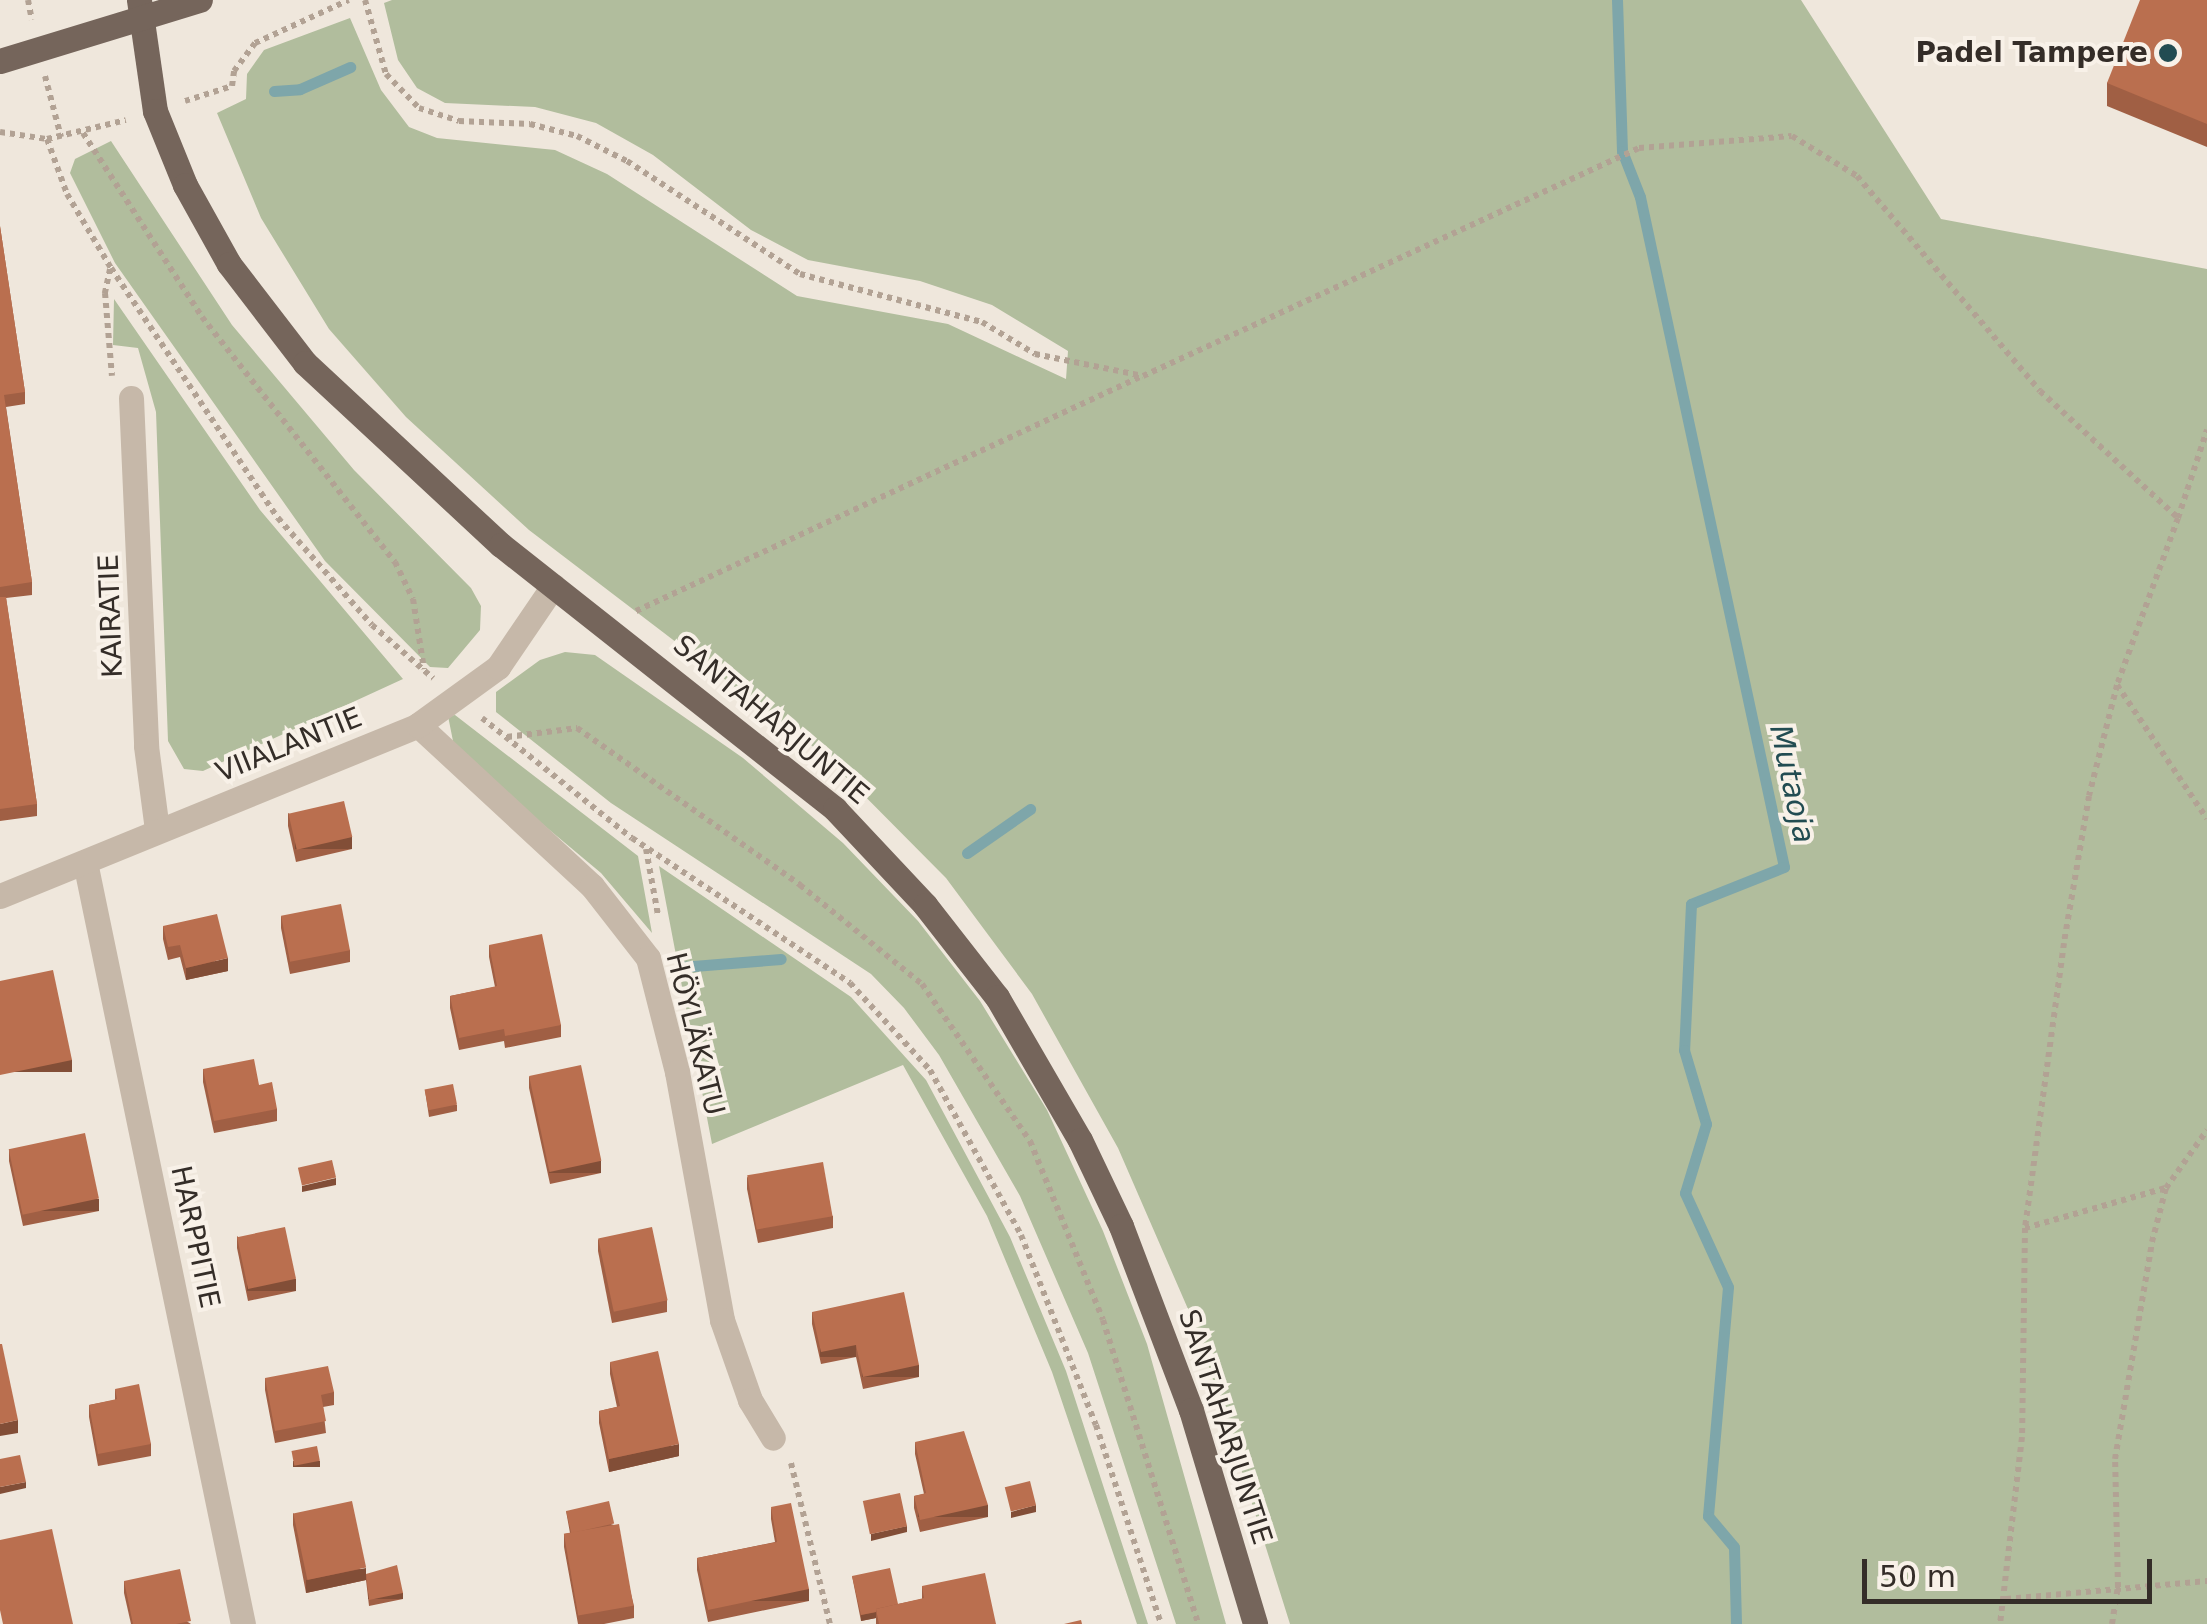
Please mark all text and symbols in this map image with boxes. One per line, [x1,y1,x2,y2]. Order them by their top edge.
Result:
place label: Padel Tampere [1916,36,2148,70]
marker: Padel Tampere [2157,42,2179,64]
street label: KAIRATIE [92,554,130,678]
street label: SANTAHARJUNTIE [666,628,876,812]
street label: VIIALANTIE [211,701,367,789]
water label: Mutaoja [1762,722,1822,846]
street label: HÖYLÄKATU [659,949,731,1119]
street label: HARPPITIE [164,1163,226,1311]
street label: SANTAHARJUNTIE [1171,1305,1279,1549]
scale bar [1867,1539,2157,1601]
text: 50 m [1879,1559,1956,1594]

